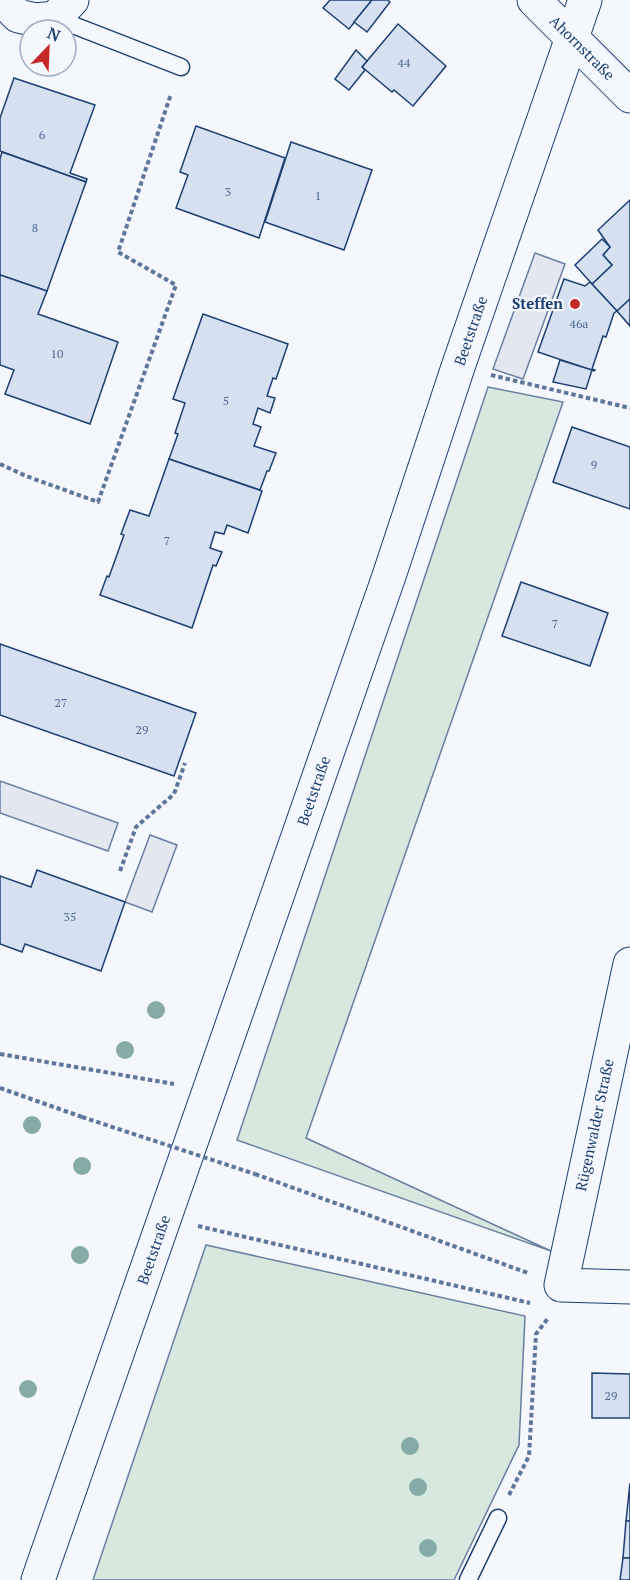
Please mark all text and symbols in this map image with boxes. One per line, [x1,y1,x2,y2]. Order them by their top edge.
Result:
street label: Ahornstraße [546,10,620,84]
north arrow [18,18,78,78]
text: N [44,22,64,47]
house number: 44 [398,55,411,70]
house number: 6 [39,127,46,142]
house number: 3 [225,184,231,199]
house number: 1 [315,188,321,203]
house number: 8 [32,220,38,235]
street label: Beetstraße [449,293,491,368]
place label: Steffen [512,293,563,313]
marker: Steffen [568,297,582,311]
house number: 46a [570,316,588,331]
house number: 10 [51,346,63,361]
house number: 5 [223,393,229,408]
house number: 9 [591,457,597,472]
house number: 7 [164,533,170,548]
house number: 7 [552,616,558,631]
house number: 27 [55,695,67,710]
house number: 29 [136,722,148,737]
street label: Beetstraße [292,753,334,828]
house number: 35 [64,909,76,924]
street label: Rügenwalder Straße [570,1057,618,1193]
street label: Beetstraße [132,1212,174,1287]
house number: 29 [605,1388,617,1403]

